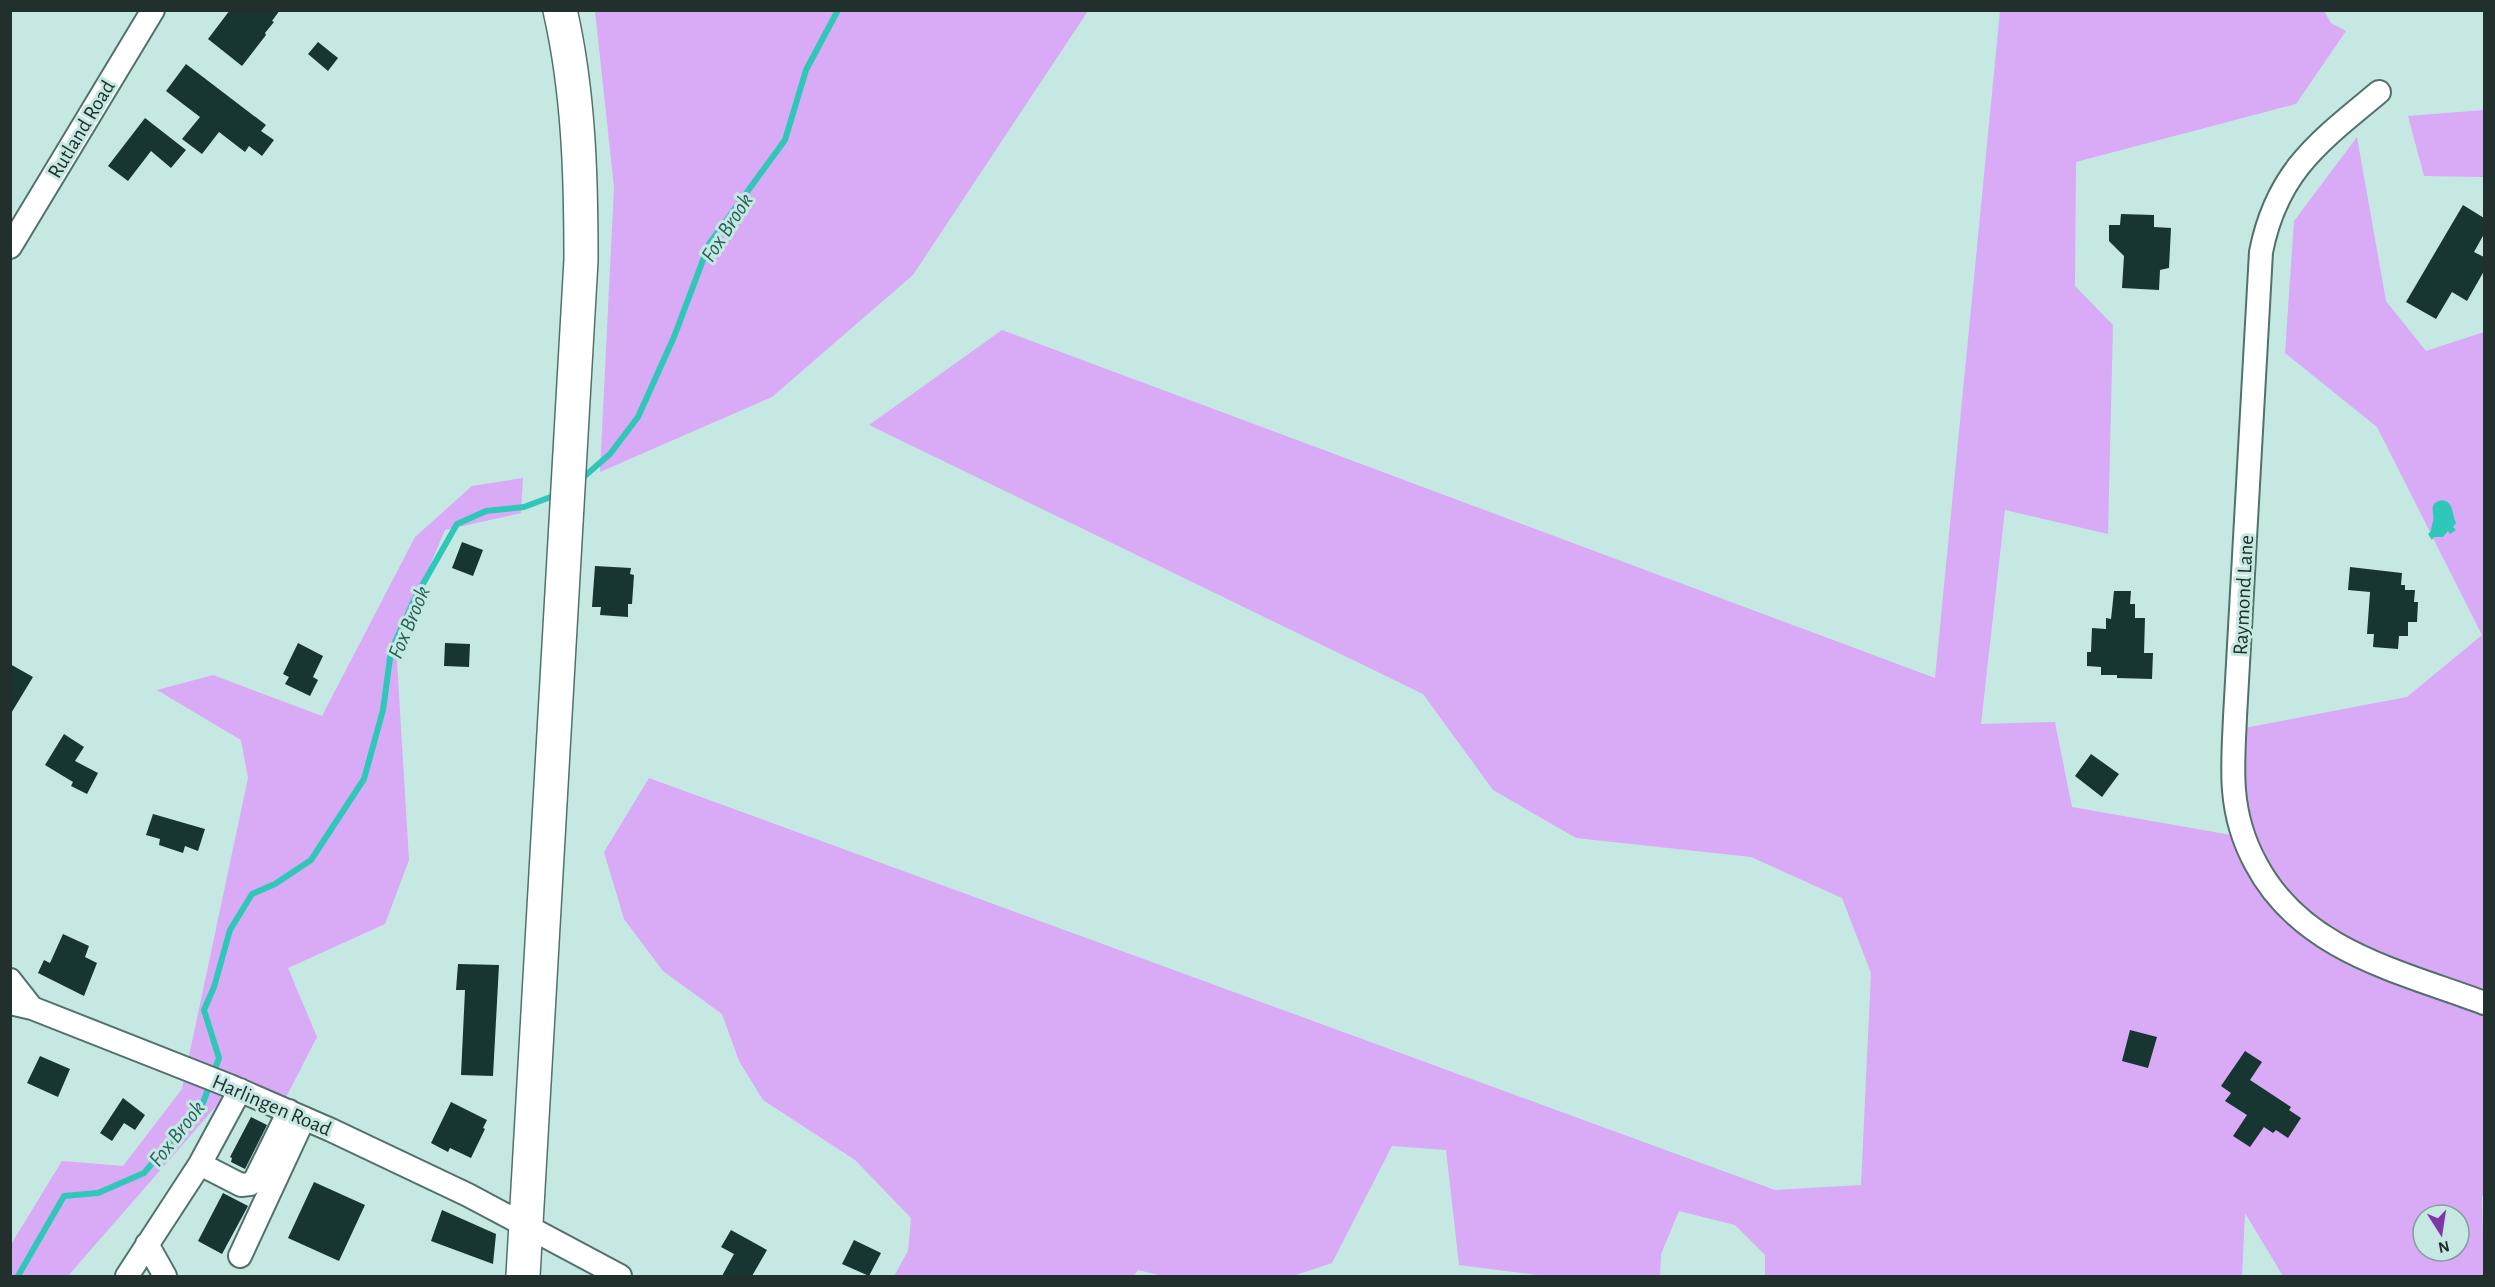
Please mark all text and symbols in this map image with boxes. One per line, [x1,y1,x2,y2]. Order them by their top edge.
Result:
street label: Rutland Road [44,76,119,182]
water label: Fox Brook [697,190,757,266]
street label: Raymond Lane [2230,534,2257,656]
water label: Fox Brook [384,583,434,662]
street label: Harlingen Road [209,1071,335,1140]
water label: Fox Brook [145,1097,209,1170]
north arrow [2411,1203,2471,1263]
text: N [2437,1238,2451,1256]

